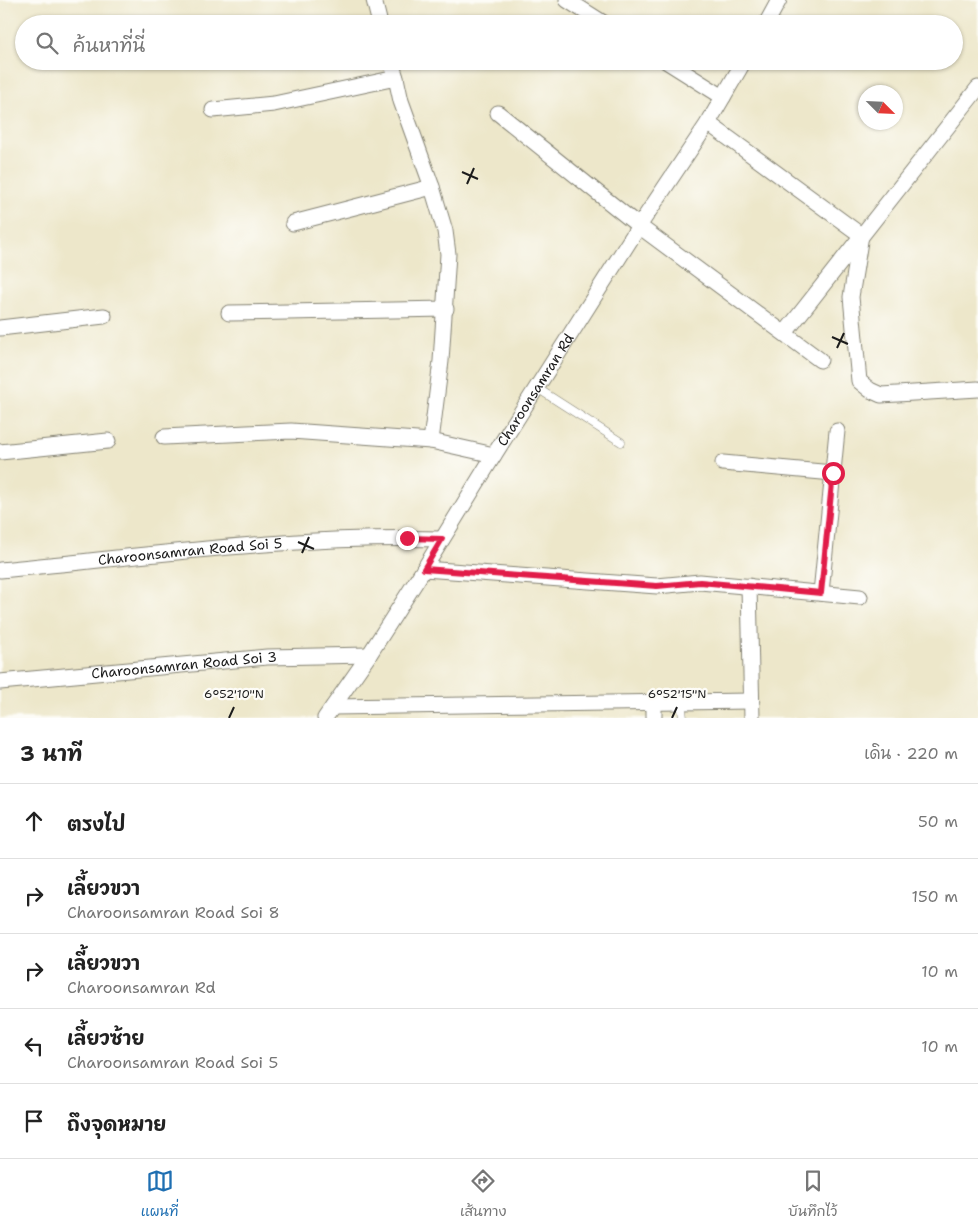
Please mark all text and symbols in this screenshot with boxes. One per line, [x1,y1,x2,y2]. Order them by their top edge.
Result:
search box [15,15,963,70]
icon: search [33,29,61,57]
text: ค้นหาที่นี่ [73,33,145,58]
north arrow [858,85,903,130]
street label: Charoonsamran Rd [493,330,578,449]
route start [822,462,845,485]
route end [396,527,419,550]
street label: Charoonsamran Road Soi 5 [97,534,283,569]
street label: Charoonsamran Road Soi 3 [91,648,277,682]
text: 6°52'10"N [204,686,264,702]
text: 6°52'15"N [648,686,706,702]
text: 3 นาที [20,740,82,768]
text: เดิน · 220 m [864,743,958,764]
icon: ahead [20,807,48,835]
text: 50 m [918,811,958,832]
text: ตรงไป [67,812,125,837]
text: เลี้ยวขวา [67,876,140,901]
icon: right [20,882,48,910]
text: 150 m [911,886,958,907]
text: Charoonsamran Road Soi 8 [67,902,280,923]
text: เลี้ยวขวา [67,951,140,976]
icon: right [20,957,48,985]
text: 10 m [921,961,958,982]
text: Charoonsamran Rd [67,977,216,998]
text: เลี้ยวซ้าย [67,1026,144,1051]
icon: left [20,1032,48,1060]
text: 10 m [921,1036,958,1057]
text: Charoonsamran Road Soi 5 [67,1052,278,1073]
icon: arrive [20,1107,48,1135]
text: ถึงจุดหมาย [67,1112,166,1137]
tab: แผนที่ [141,1167,179,1221]
tab: เส้นทาง [460,1167,506,1221]
tab: บันทึกไว้ [788,1167,837,1221]

